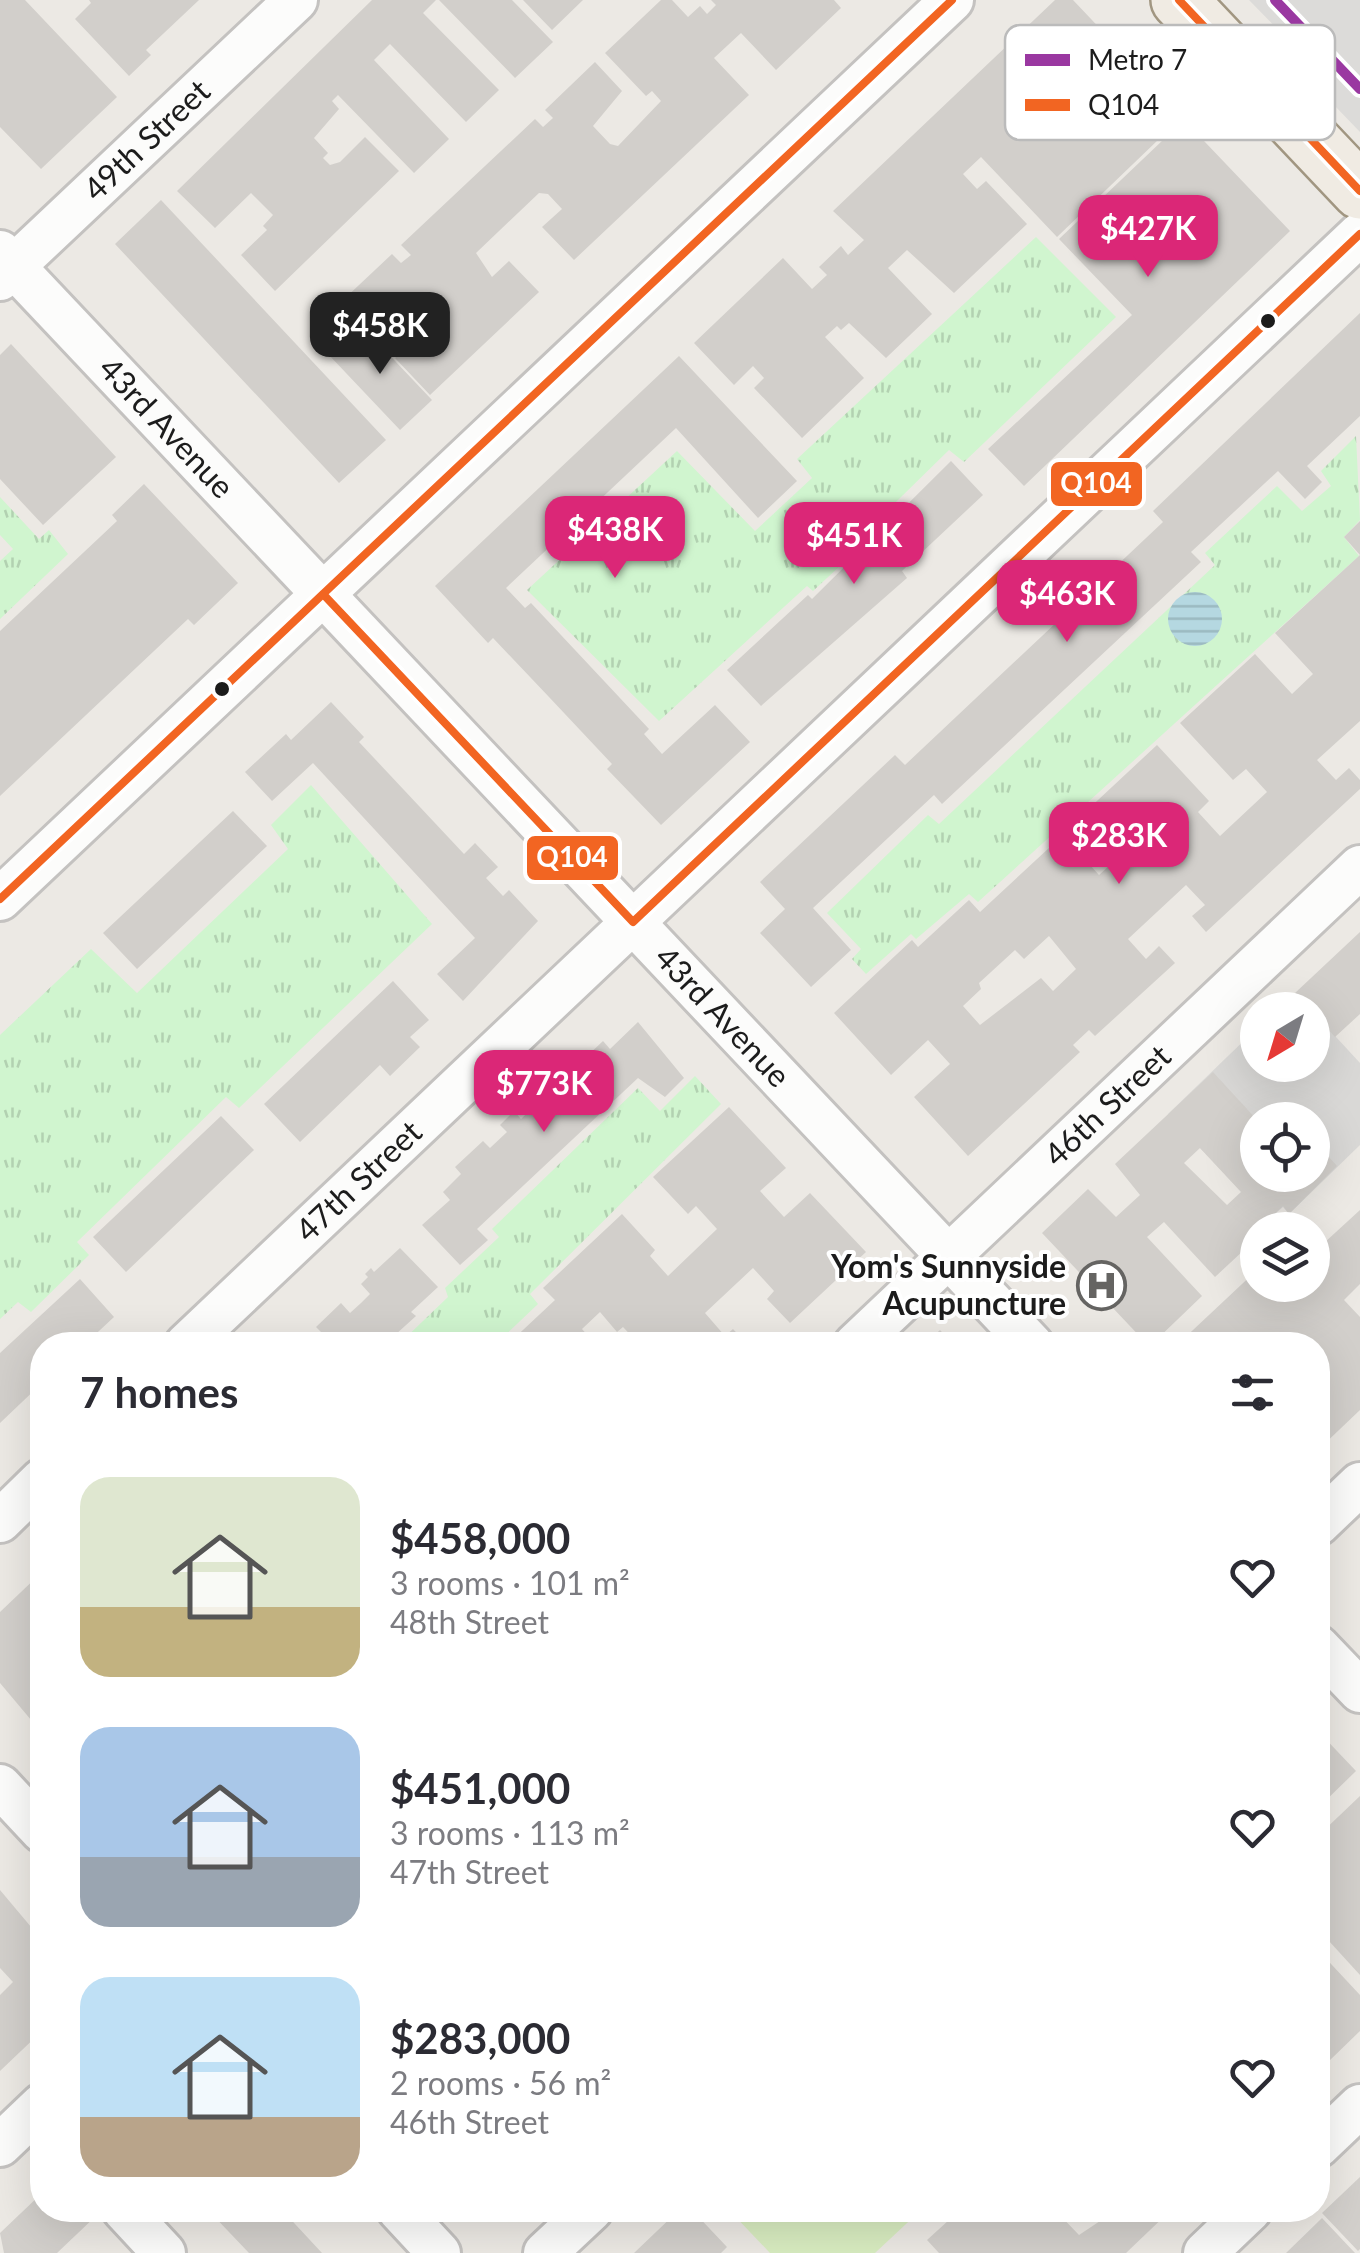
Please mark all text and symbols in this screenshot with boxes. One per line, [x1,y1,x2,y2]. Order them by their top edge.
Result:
legend [1005,25,1335,140]
text: Metro 7 [1088,42,1187,76]
street label: 49th Street [75,70,218,208]
text: Q104 [1088,87,1159,121]
pin: $427K [1078,195,1218,280]
text: $427K [1100,208,1196,247]
pin: $458K [310,292,450,377]
text: $458K [332,305,428,344]
unlabelled marker [1258,311,1278,331]
street label: 43rd Avenue [92,348,243,505]
line badge: Q104 [1049,460,1144,508]
text: Q104 [1060,465,1132,499]
pin: $438K [545,496,685,581]
pin: $451K [784,502,924,587]
text: $438K [567,509,663,548]
text: $451K [806,515,902,554]
pin: $463K [997,560,1137,645]
text: $463K [1019,573,1115,612]
unlabelled marker [212,679,232,699]
pin: $283K [1049,802,1189,887]
text: $283K [1071,815,1167,854]
line badge: Q104 [525,834,620,882]
text: Q104 [536,839,608,873]
street label: 43rd Avenue [648,937,799,1094]
north arrow [1240,992,1330,1082]
map controls [1240,992,1330,1302]
street label: 46th Street [1036,1036,1178,1173]
pin: $773K [474,1050,614,1135]
text: $773K [496,1063,592,1102]
button: locate [1240,1102,1330,1192]
street label: 47th Street [287,1111,429,1249]
button: layers [1240,1212,1330,1302]
place label: Yom's Sunnyside Acupuncture [830,1246,1066,1322]
hospital icon: Yom's Sunnyside Acupuncture [1075,1259,1127,1311]
icon: filters [1225,1365,1280,1420]
text: 7 homes [80,1367,238,1417]
text: $458,000 [390,1513,570,1563]
icon: home [160,1517,280,1637]
icon: heart [1225,1550,1280,1605]
text: 3 rooms · 101 m² [390,1563,630,1602]
text: 48th Street [390,1602,549,1641]
text: $451,000 [390,1763,570,1813]
icon: home [160,1767,280,1887]
icon: heart [1225,1800,1280,1855]
text: 3 rooms · 113 m² [390,1813,630,1852]
text: 47th Street [390,1852,549,1891]
text: $283,000 [390,2013,570,2063]
icon: home [160,2017,280,2137]
icon: heart [1225,2050,1280,2105]
text: 2 rooms · 56 m² [390,2063,611,2102]
text: 46th Street [390,2102,549,2141]

